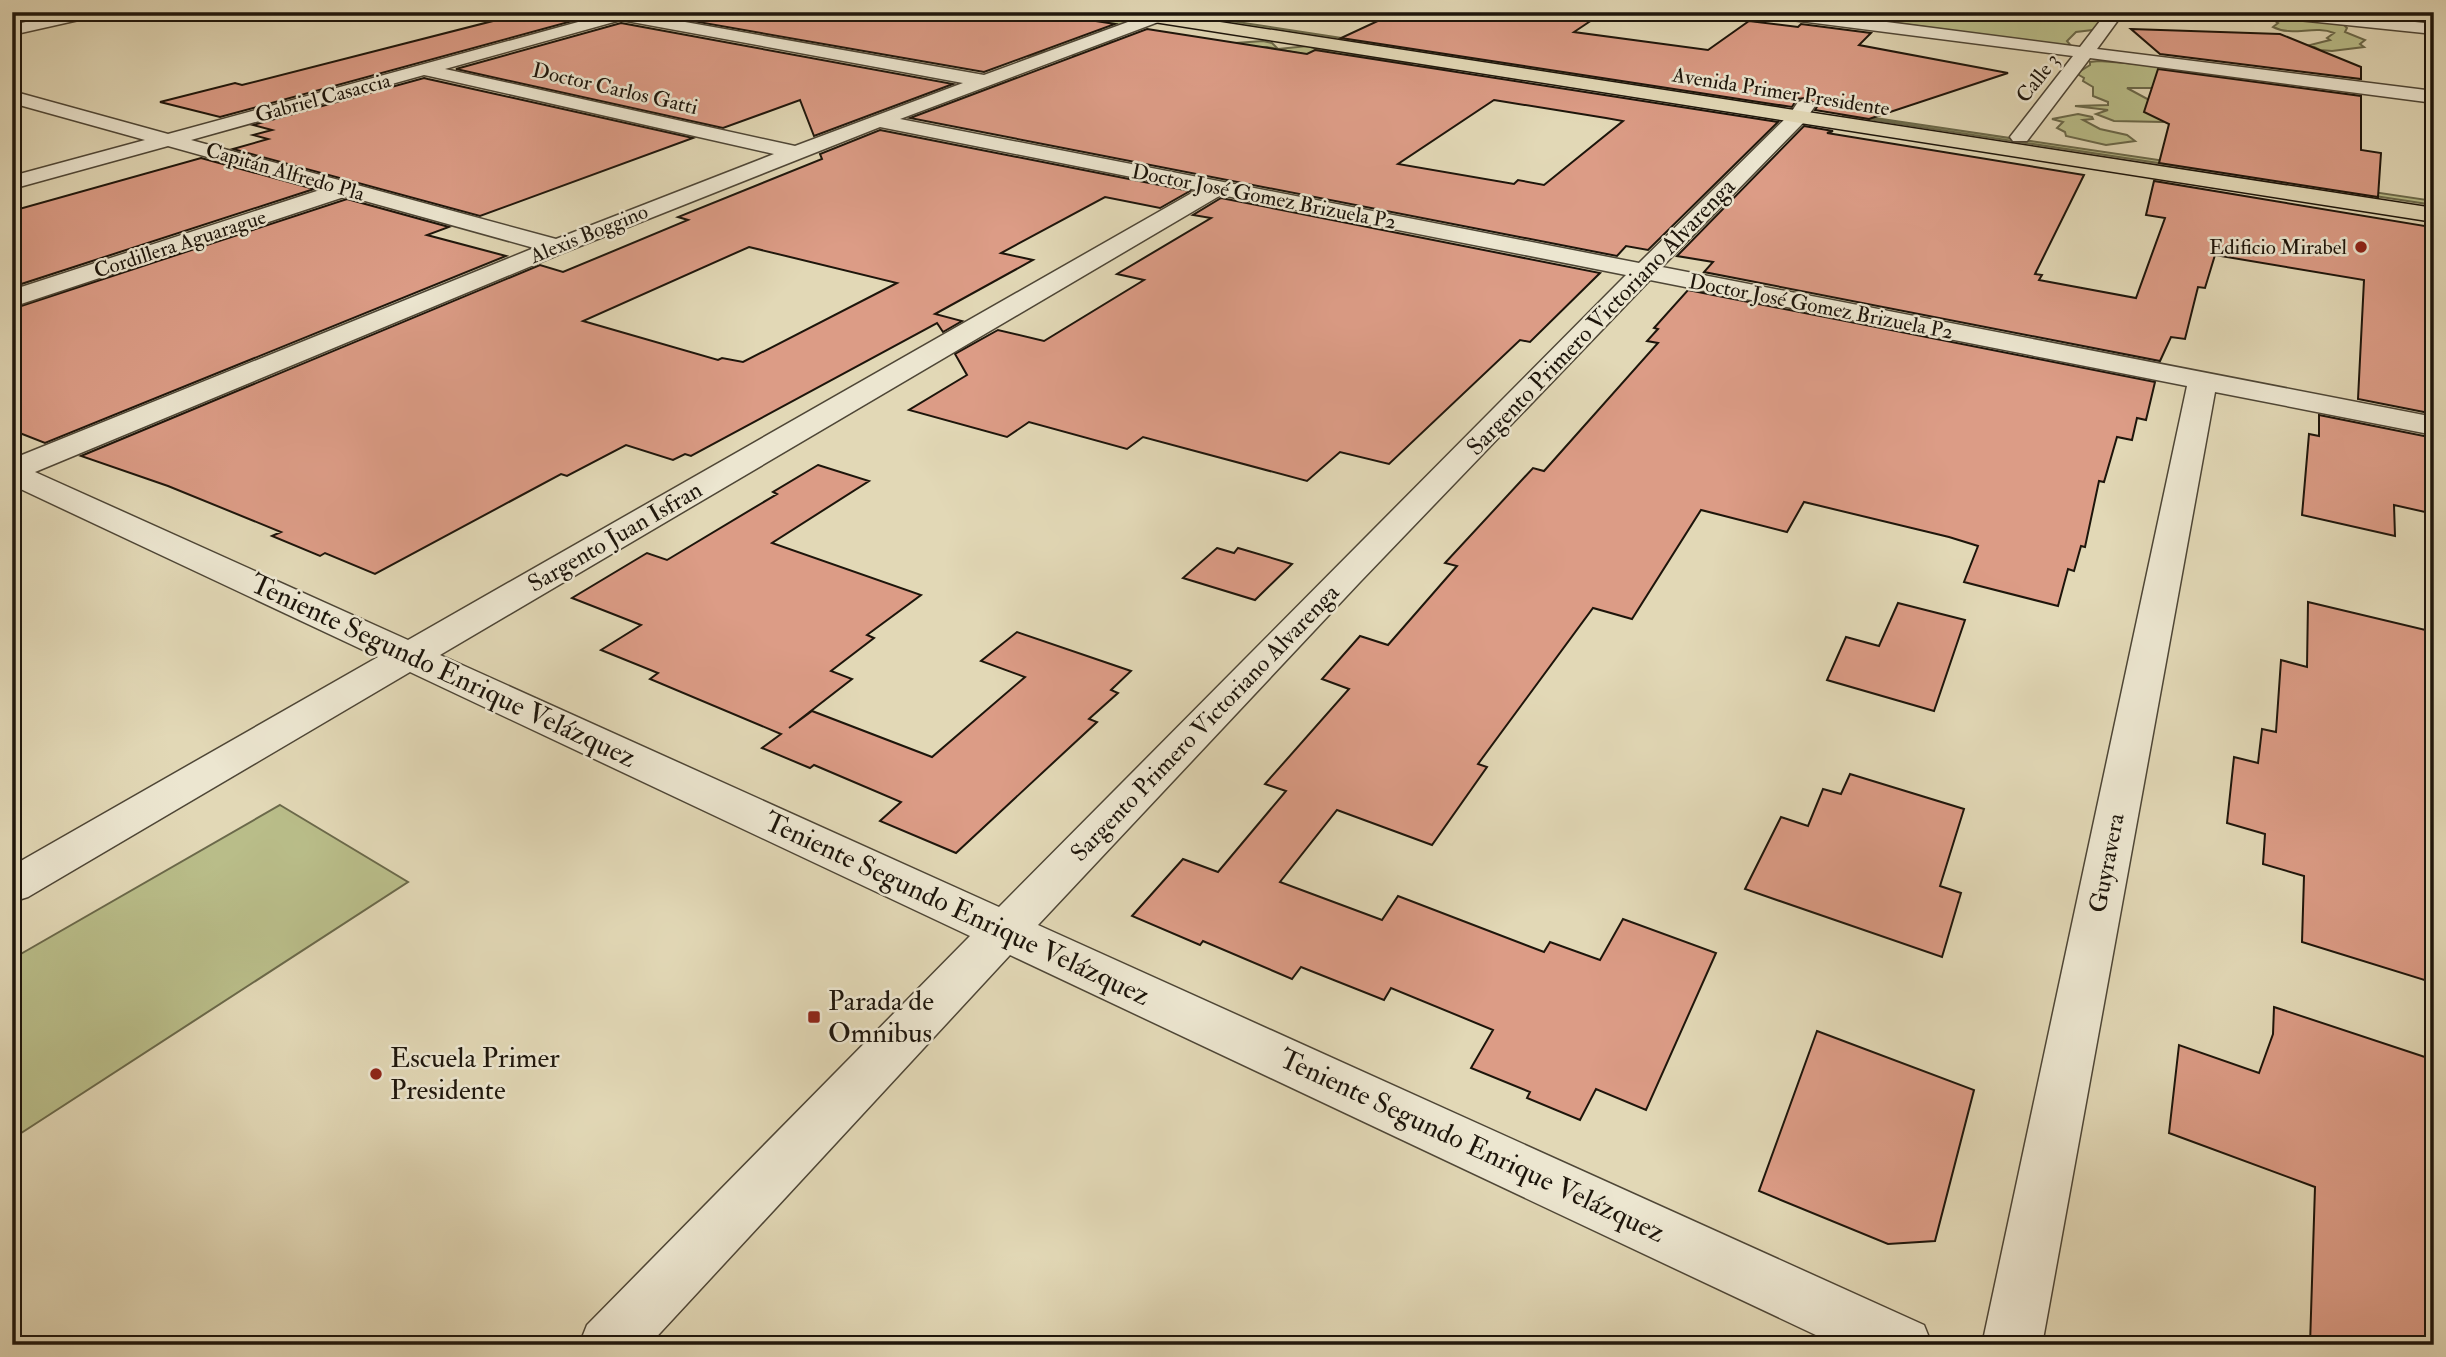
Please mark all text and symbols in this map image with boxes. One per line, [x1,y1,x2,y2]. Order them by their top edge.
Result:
street label: Calle 3 [2010,48,2066,108]
street label: Doctor Carlos Gatti [530,57,701,121]
street label: Avenida Primer Presidente [1669,61,1892,123]
street label: Gabriel Casaccia [252,67,394,129]
street label: Capitán Alfredo Pla [203,136,368,208]
street label: Doctor José Gomez Brizuela P2 [1129,158,1399,236]
street label: Sargento Primero Victoriano Alvarenga [1460,171,1743,462]
street label: Alexis Boggino [525,198,652,270]
street label: Cordillera Aguarague [91,203,270,285]
place label: Edificio Mirabel [2209,234,2348,261]
marker: Edificio Mirabel [2353,239,2369,255]
street label: Doctor José Gomez Brizuela P2 [1686,268,1956,346]
street label: Sargento Juan Isfran [522,475,708,599]
street label: Teniente Segundo Enrique Velázquez [245,566,642,776]
street label: Sargento Primero Victoriano Alvarenga [1064,577,1347,868]
street label: Teniente Segundo Enrique Velázquez [759,804,1156,1014]
street label: Guyravera [2082,810,2132,915]
place label: Parada de Omnibus [828,984,934,1051]
marker: Parada de Omnibus [806,1009,822,1025]
place label: Escuela Primer Presidente [390,1041,560,1108]
street label: Teniente Segundo Enrique Velázquez [1274,1041,1671,1251]
marker: Escuela Primer Presidente [368,1066,384,1082]

